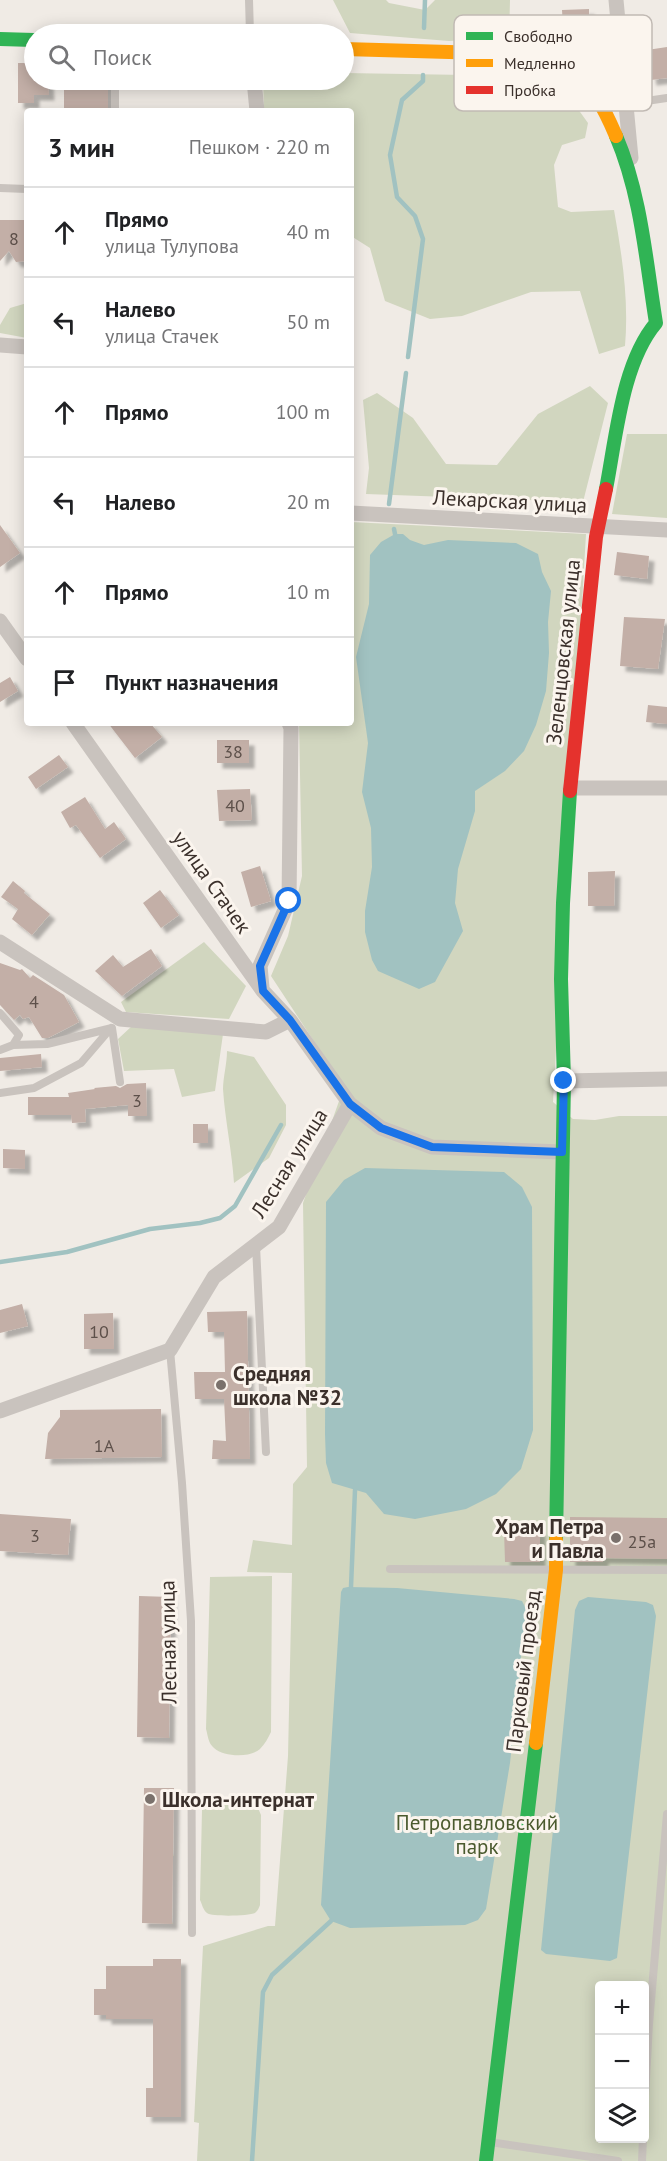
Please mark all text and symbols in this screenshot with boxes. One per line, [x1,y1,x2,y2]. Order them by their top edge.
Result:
legend [454,15,652,111]
search box [24,24,354,90]
text: Свободно [504,26,573,46]
icon: search [45,41,78,74]
text: Поиск [93,43,152,71]
text: Медленно [504,53,576,73]
text: Пробка [504,80,556,100]
text: 3 мин [48,131,115,164]
text: Пешком · 220 m [189,134,330,160]
text: Прямо [105,205,168,233]
icon: ahead [48,216,81,249]
text: 40 m [287,219,330,245]
house number: 8 [9,227,19,250]
text: улица Тулупова [105,233,239,259]
text: Налево [105,295,176,323]
icon: left [48,306,81,339]
text: 50 m [287,309,330,335]
text: улица Стачек [105,323,219,349]
icon: ahead [48,396,81,429]
text: Прямо [105,398,168,426]
text: 100 m [276,399,330,425]
street label: Лекарская улица [431,483,588,519]
icon: left [48,486,81,519]
text: Налево [105,488,176,516]
text: 20 m [287,489,330,515]
street label: Зеленцовская улица [540,558,586,746]
icon: ahead [48,576,81,609]
text: Прямо [105,578,168,606]
text: 10 m [287,579,330,605]
icon: arrive [48,666,81,699]
text: Пункт назначения [105,668,278,696]
house number: 38 [223,740,243,763]
house number: 40 [225,794,245,817]
street label: улица Стачек [167,825,257,939]
route start [275,887,301,913]
house number: 4 [29,990,39,1013]
route end [550,1067,576,1093]
house number: 3 [132,1089,142,1112]
street label: Лесная улица [244,1103,333,1223]
house number: 10 [89,1320,109,1343]
place label: Средняя школа №32 [233,1360,342,1411]
marker: Средняя школа №32 [214,1378,228,1392]
house number: 1А [94,1434,115,1457]
place label: Храм Петра и Павла [495,1513,604,1564]
house number: 3 [30,1524,40,1547]
house number: 25а [628,1530,656,1553]
marker: Храм Петра и Павла [609,1531,623,1545]
street label: Лесная улица [153,1580,183,1705]
street label: Парковый проезд [500,1588,546,1754]
place label: Школа-интернат [162,1786,314,1813]
marker: Школа-интернат [143,1792,157,1806]
park label: Петропавловский парк [396,1809,558,1860]
map controls [595,1981,649,2143]
button: + [595,1981,649,2035]
button: − [595,2035,649,2089]
button: layers [595,2089,649,2143]

